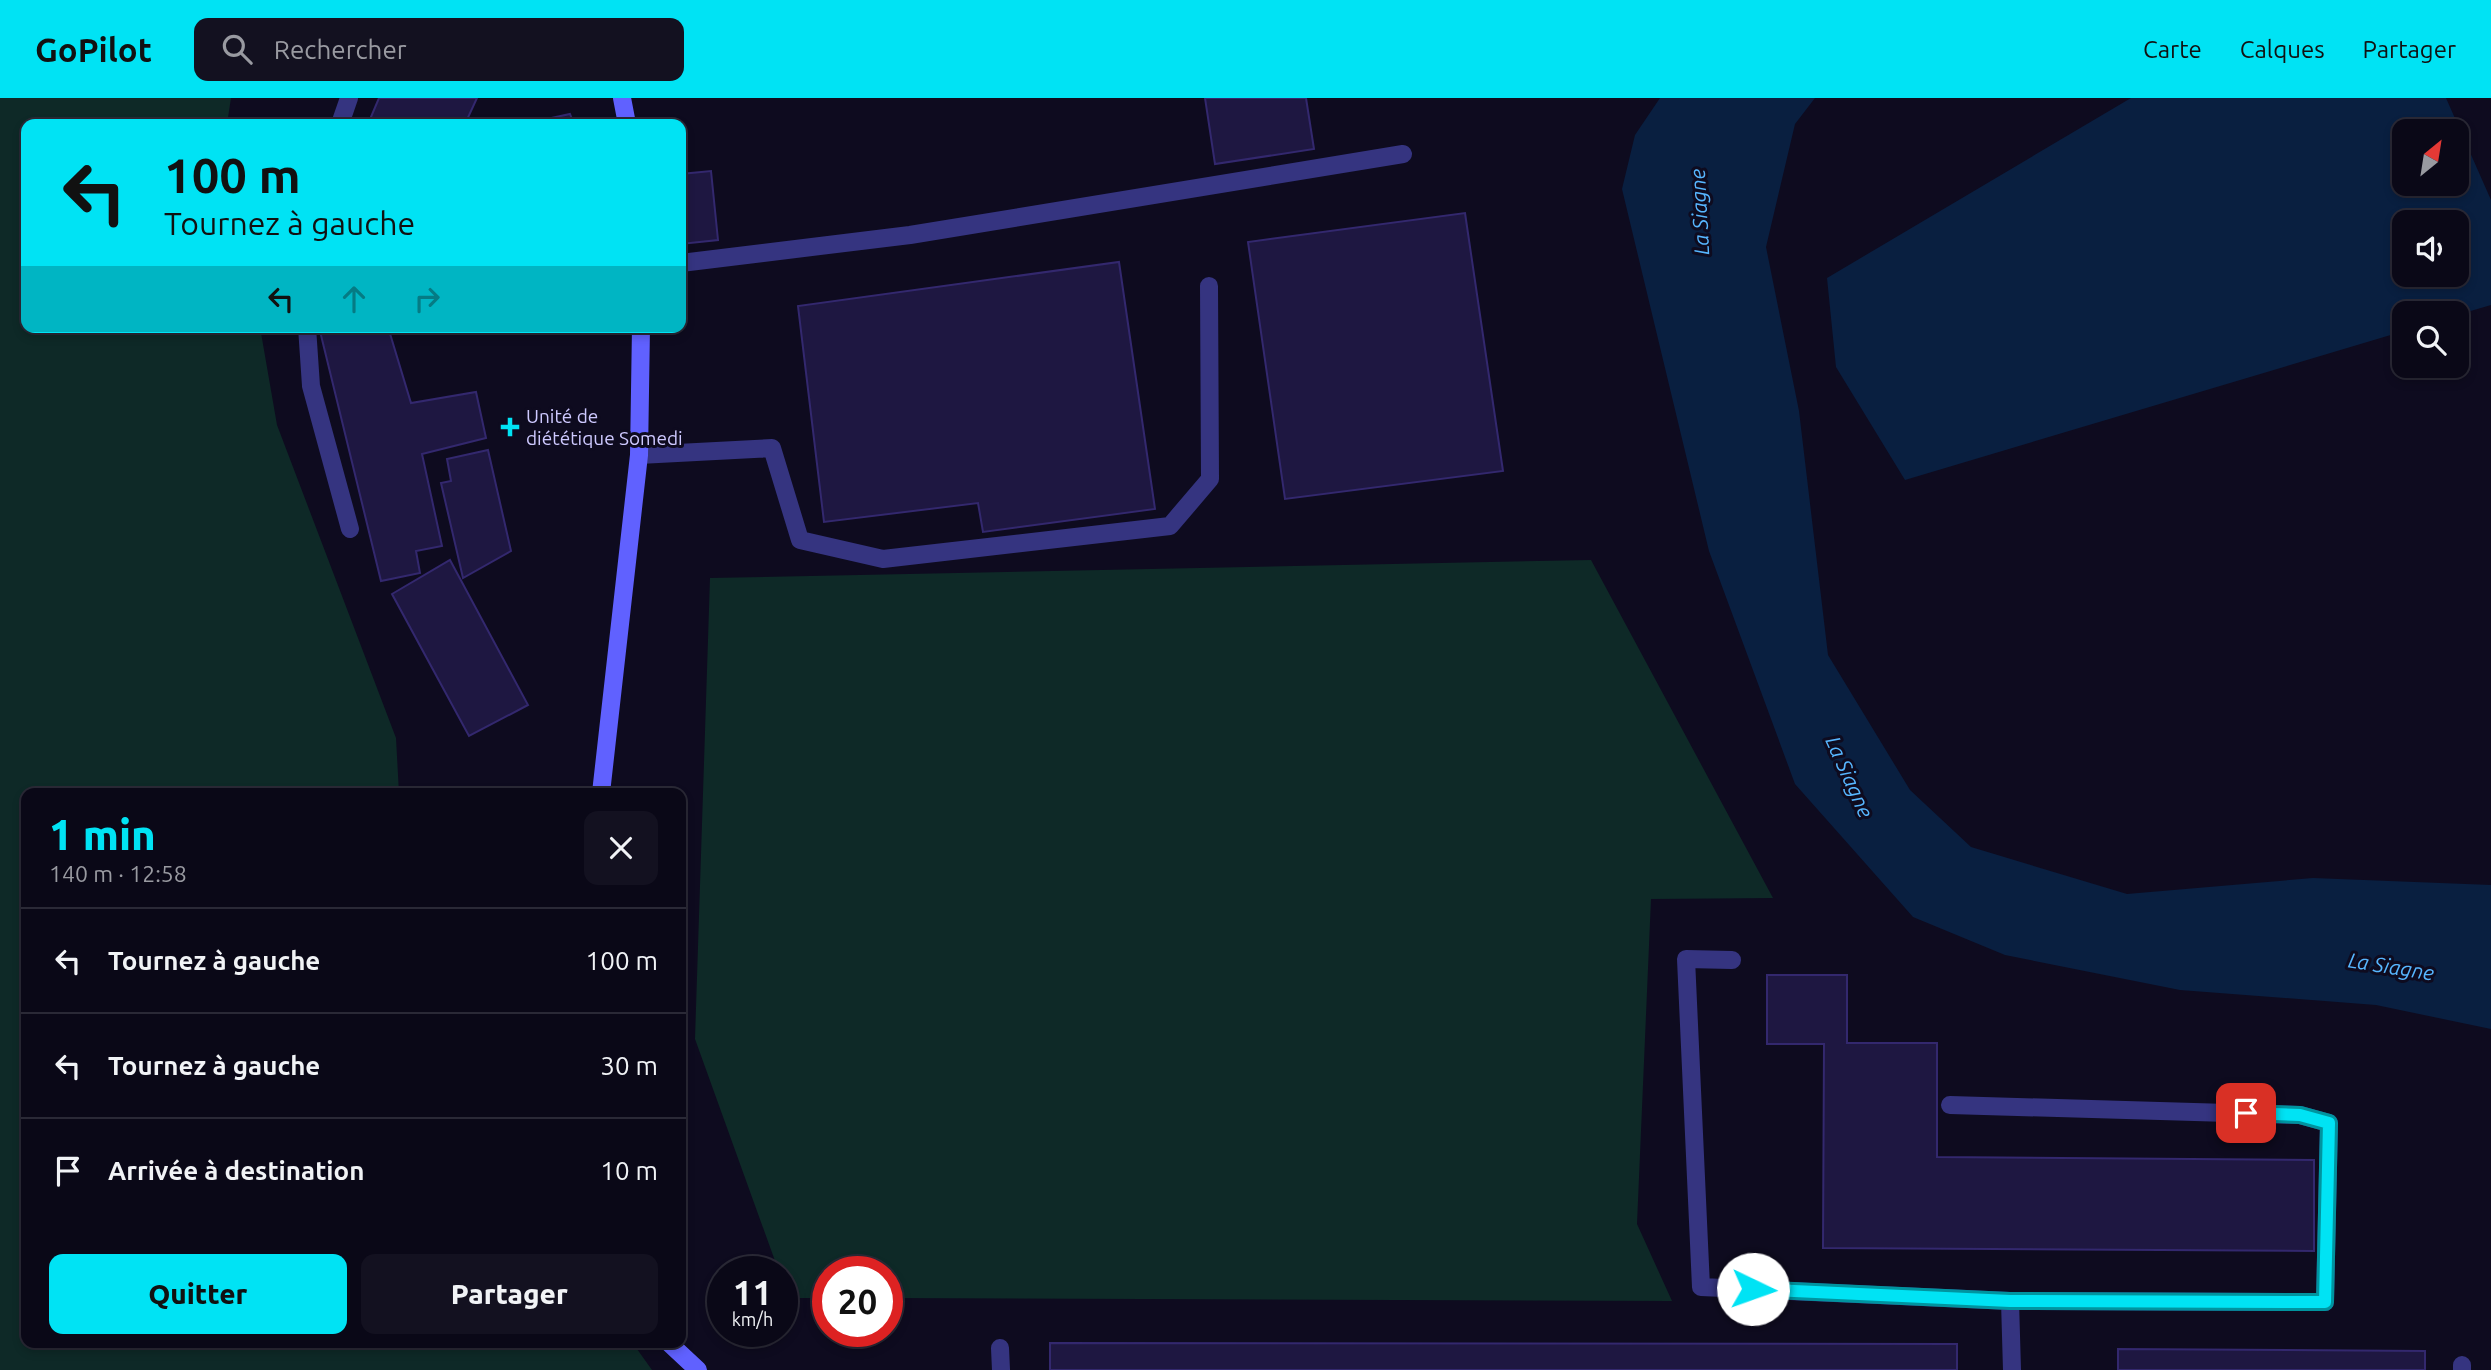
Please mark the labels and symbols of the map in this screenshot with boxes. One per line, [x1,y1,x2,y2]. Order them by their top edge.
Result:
north arrow [2392,119,2469,196]
water label: La Siagne [1685,168,1713,256]
place label: Unité de diététique Somedi [526,405,683,449]
marker: Unité de diététique Somedi [500,417,520,437]
water label: La Siagne [1821,732,1879,821]
water label: La Siagne [2347,947,2436,985]
pin [2216,1083,2276,1143]
position arrow [1716,1252,1790,1326]
speed limit sign: 20 [812,1256,903,1347]

